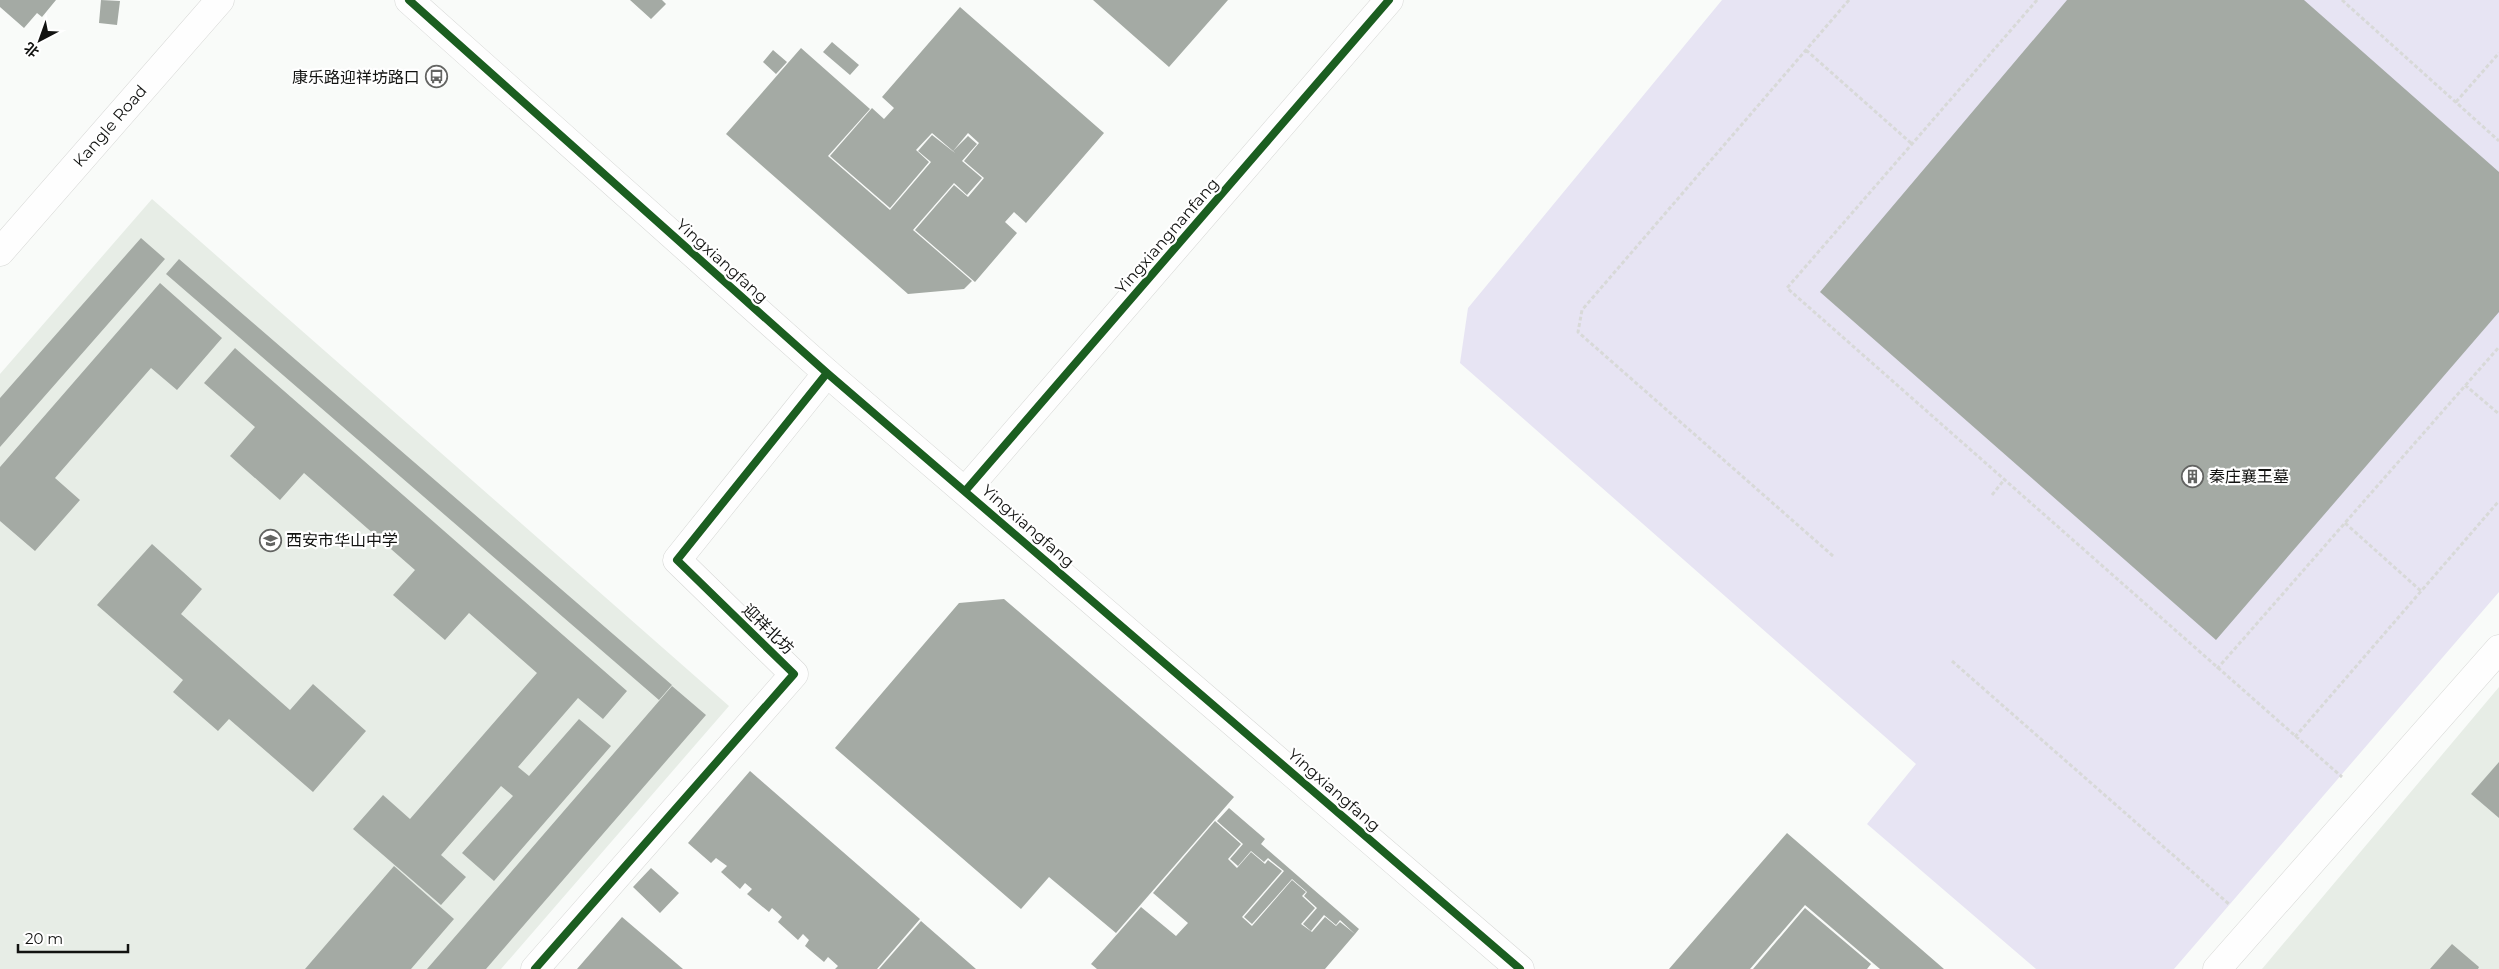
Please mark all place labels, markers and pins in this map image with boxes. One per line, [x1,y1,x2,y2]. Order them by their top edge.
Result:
bus stop icon: 康乐路迎祥坊路口 [424,65,448,89]
place label: 康乐路迎祥坊路口 [292,68,420,87]
building icon: 秦庄襄王墓 [2181,464,2205,488]
place label: 秦庄襄王墓 [2209,467,2289,486]
school or university icon: 西安市华山中学 [258,528,282,552]
place label: 西安市华山中学 [286,531,398,550]

